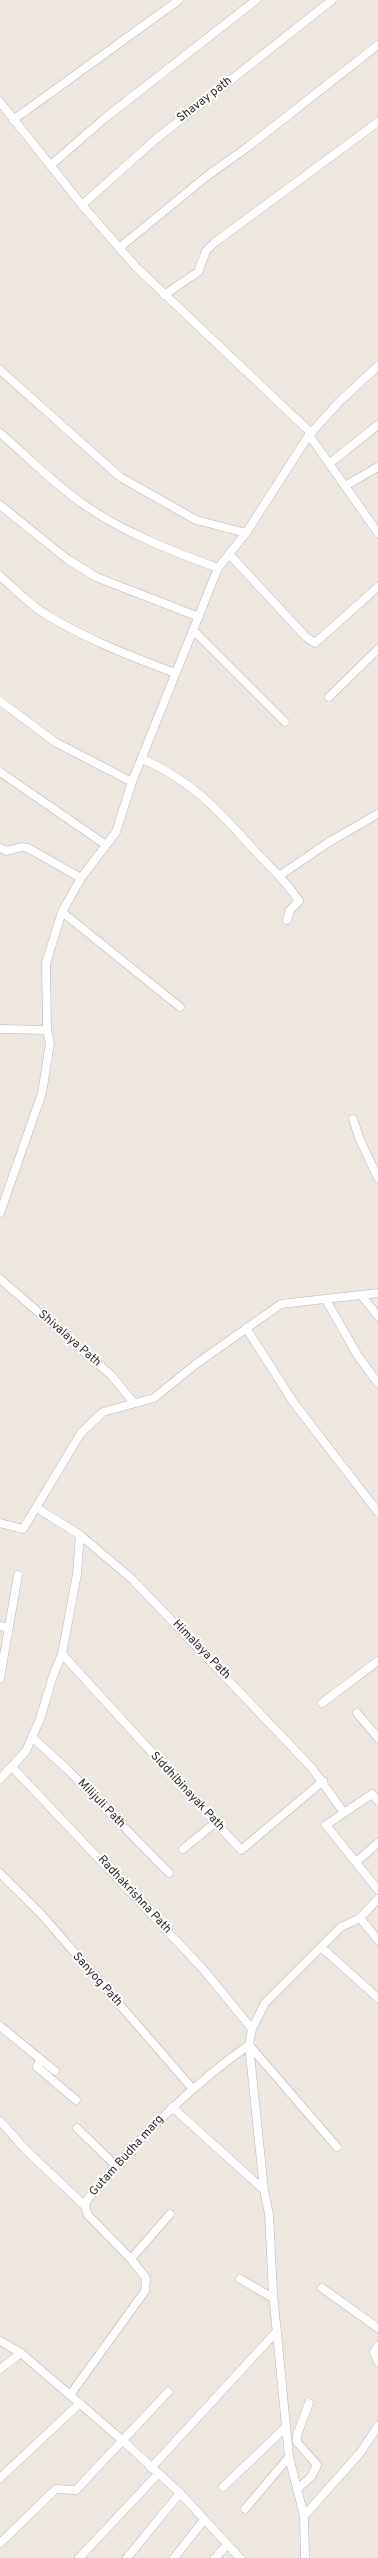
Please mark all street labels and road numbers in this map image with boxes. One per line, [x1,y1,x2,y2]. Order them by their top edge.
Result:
street label: Shavay path [175,74,235,126]
street label: Shivalaya Path [35,1308,103,1370]
street label: Himalaya Path [169,1617,233,1683]
street label: Siddhibinayak Path [147,1750,227,1834]
street label: Milijuli Path [74,1776,128,1832]
street label: Radhakrishna Path [94,1853,174,1937]
street label: Sanyog Path [69,1950,125,2010]
street label: Gutam Budha marg [87,2113,167,2199]

